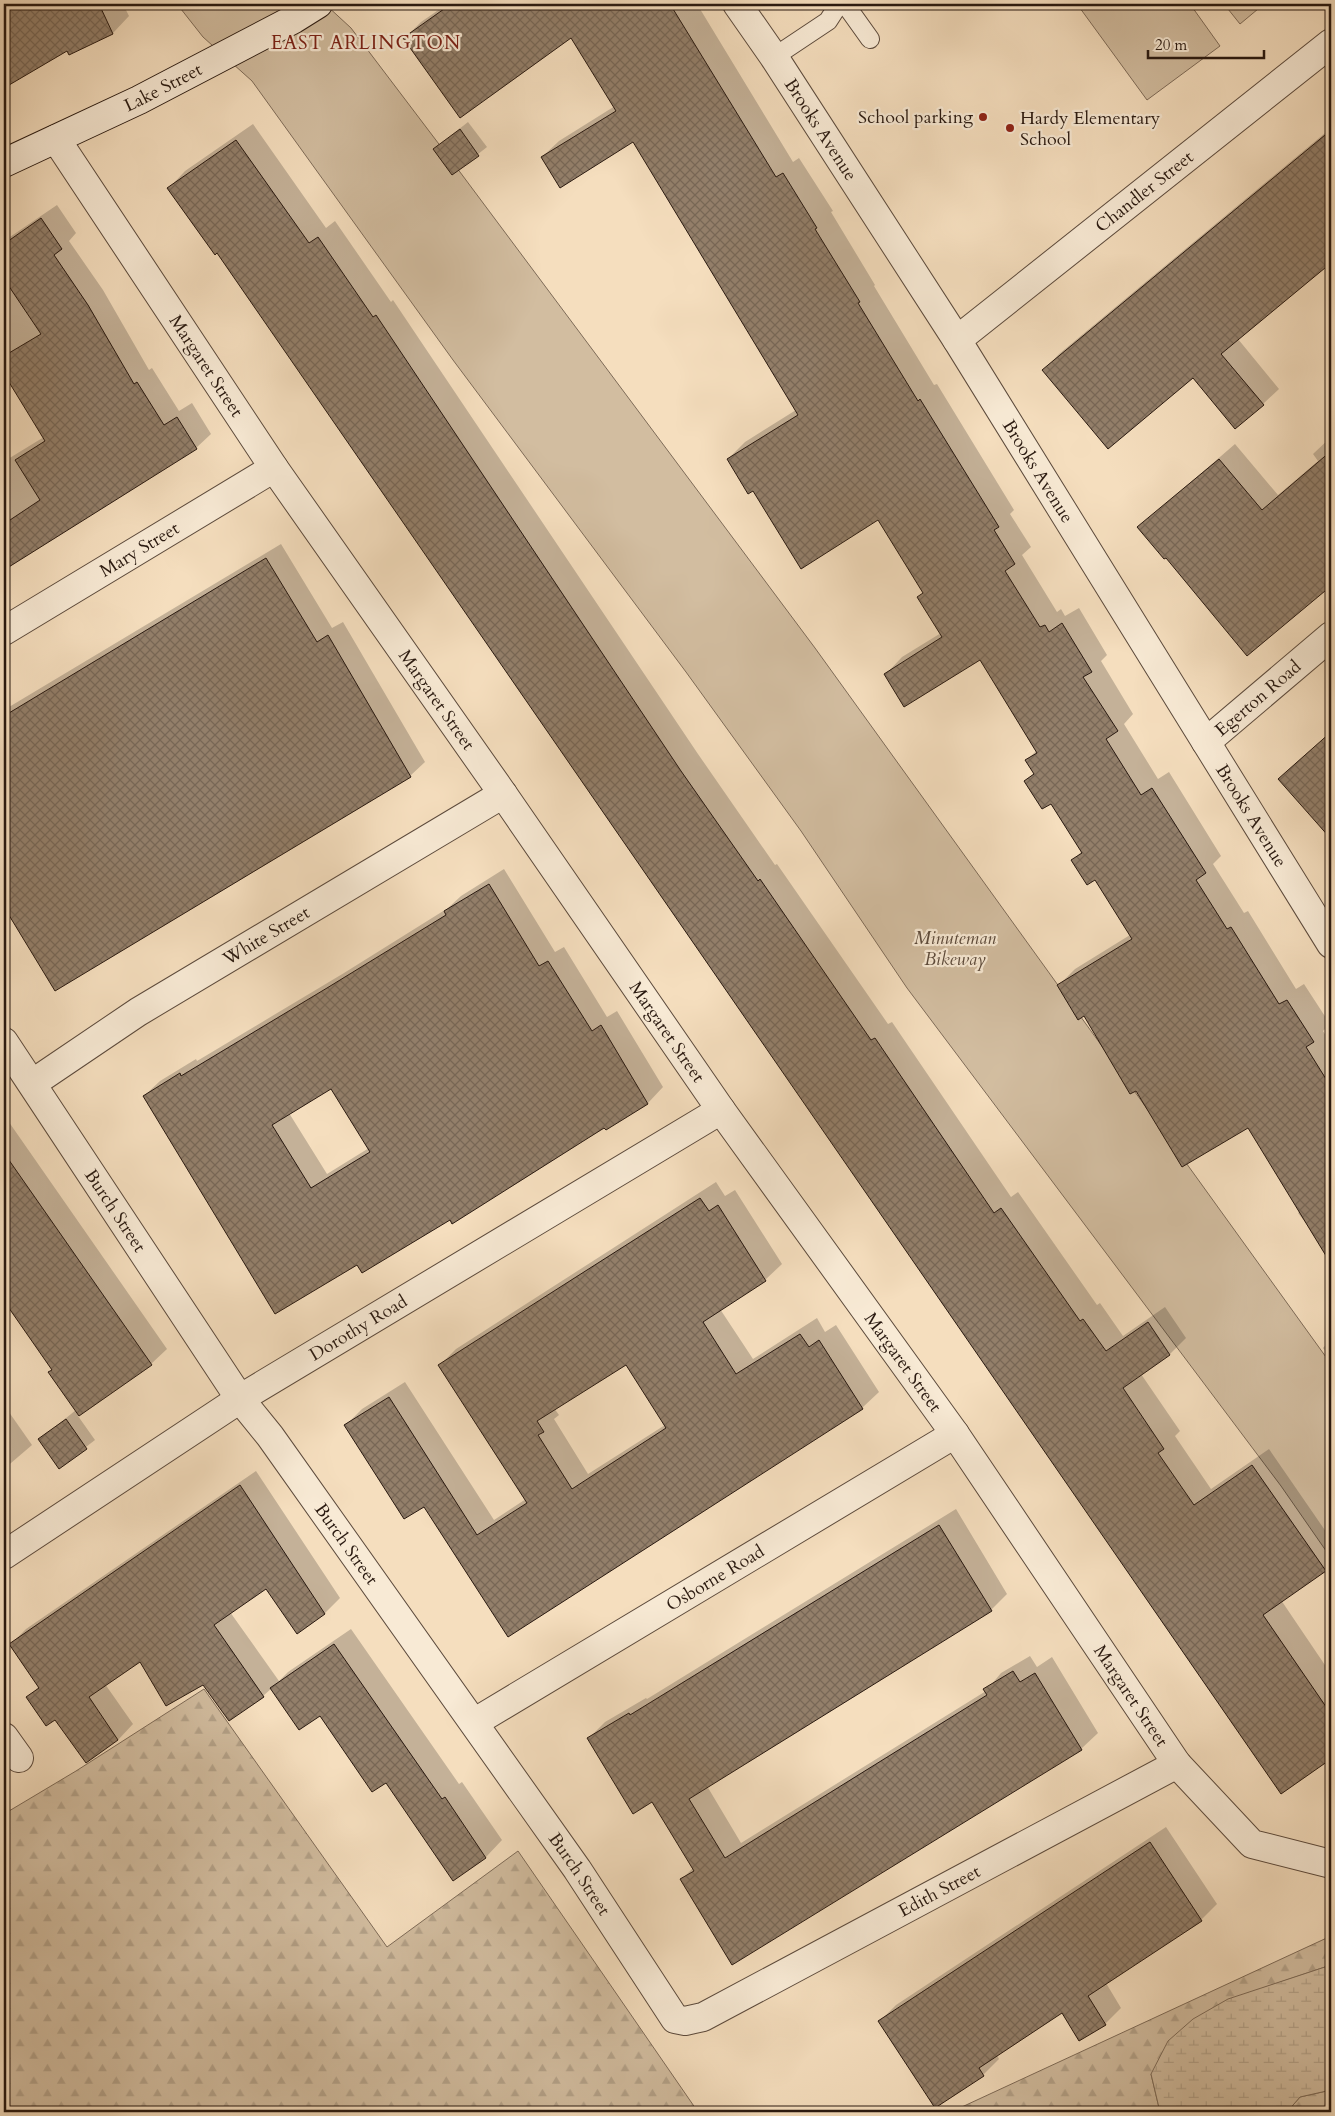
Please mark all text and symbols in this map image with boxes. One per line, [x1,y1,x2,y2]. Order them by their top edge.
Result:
scale bar [1148,28,1264,60]
district label: EAST ARLINGTON [271,30,461,56]
text: 20 m [1155,35,1187,55]
street label: Lake Street [120,57,207,118]
street label: Brooks Avenue [778,74,863,186]
place label: School parking [858,105,974,130]
place label: Hardy Elementary School [1020,106,1161,152]
marker: School parking [977,111,989,123]
marker: Hardy Elementary School [1004,122,1016,134]
street label: Chandler Street [1090,145,1199,238]
street label: Margaret Street [163,310,249,422]
street label: Brooks Avenue [996,415,1079,528]
street label: Mary Street [95,516,184,583]
street label: Margaret Street [392,645,481,756]
street label: Egerton Road [1210,654,1307,742]
street label: Brooks Avenue [1210,759,1293,872]
street label: White Street [218,900,315,972]
park label: Minuteman Bikeway [914,926,996,972]
street label: Margaret Street [623,977,711,1088]
street label: Burch Street [78,1164,152,1258]
street label: Dorothy Road [305,1289,413,1367]
street label: Margaret Street [858,1307,948,1418]
street label: Burch Street [309,1498,384,1591]
street label: Osborne Road [662,1539,769,1617]
street label: Margaret Street [1087,1640,1174,1752]
street label: Burch Street [542,1828,616,1921]
street label: Edith Street [894,1859,985,1923]

